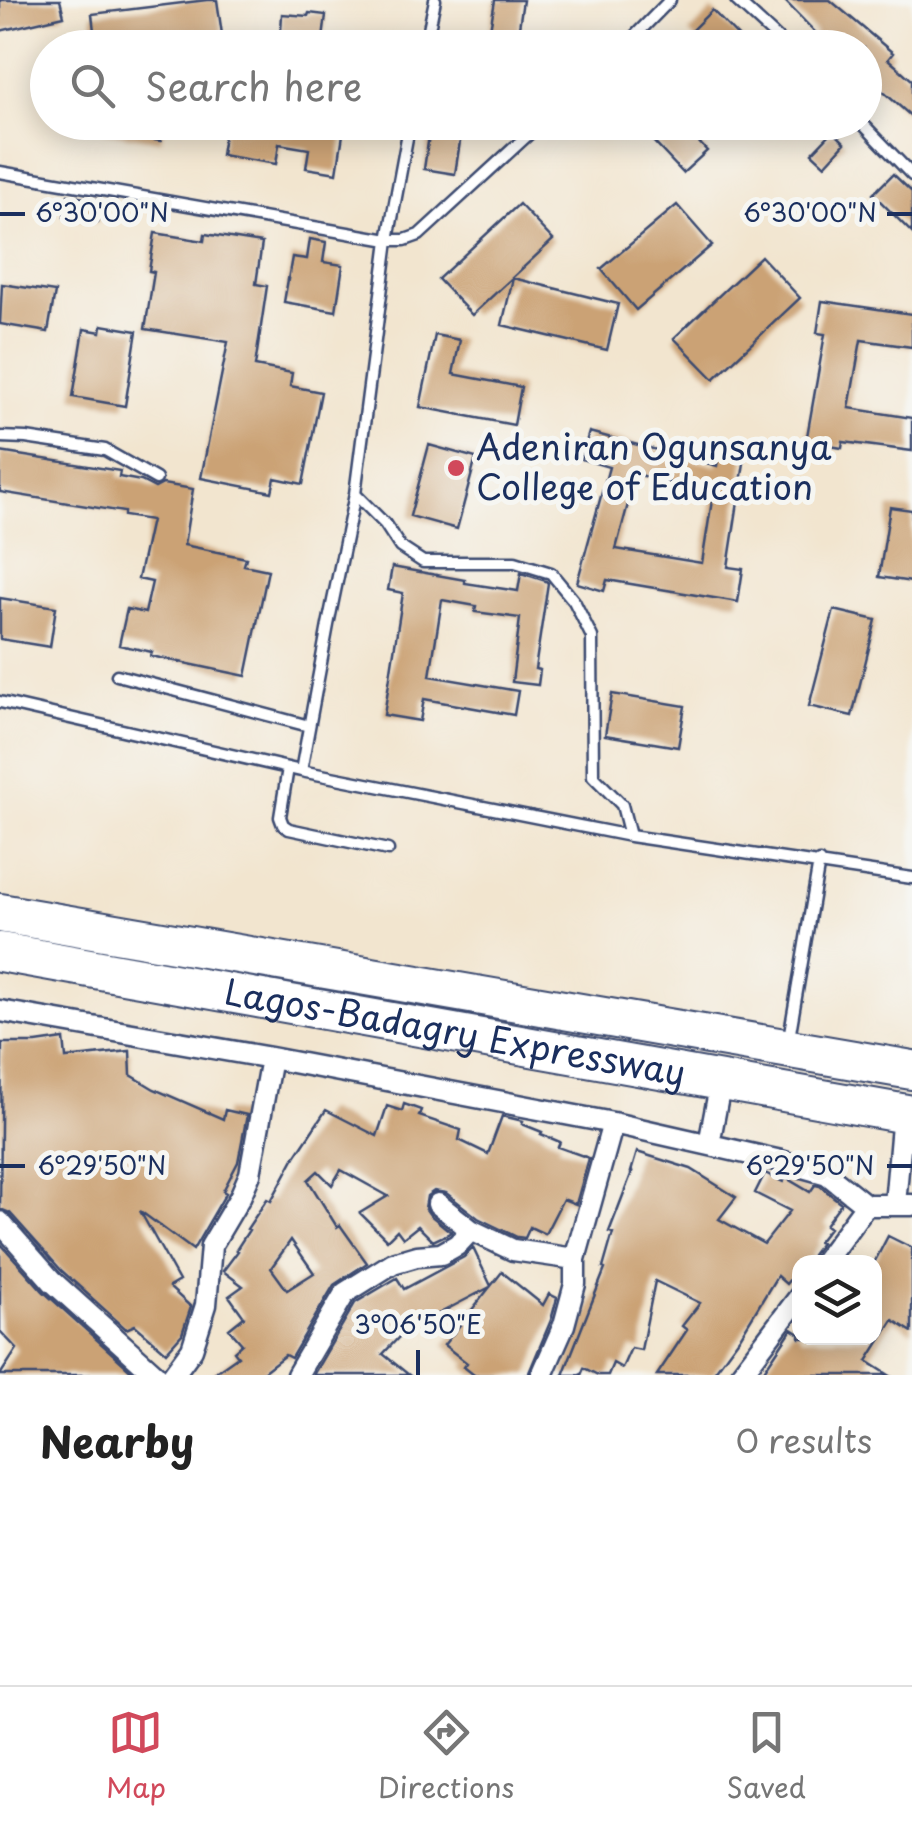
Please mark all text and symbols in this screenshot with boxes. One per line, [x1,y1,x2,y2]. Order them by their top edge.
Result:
search box [30,30,882,140]
text: Search here [145,57,362,114]
icon: search [65,58,120,113]
text: 6°30'00"N [35,193,169,231]
text: 6°30'00"N [743,193,877,231]
place label: Adeniran Ogunsanya College of Education [476,419,832,512]
marker: Adeniran Ogunsanya College of Education [445,457,467,479]
street label: Lagos-Badagry Expressway [221,964,690,1098]
text: 6°29'50"N [38,1146,166,1184]
text: 6°29'50"N [746,1146,874,1184]
map controls [792,1255,882,1345]
button: layers [792,1255,882,1345]
text: 3°06'50"E [354,1305,482,1343]
text: Nearby [40,1409,194,1472]
text: 0 results [736,1416,872,1464]
tab: Map [106,1705,166,1808]
tab: Directions [378,1705,514,1808]
tab: Saved [726,1705,806,1808]

